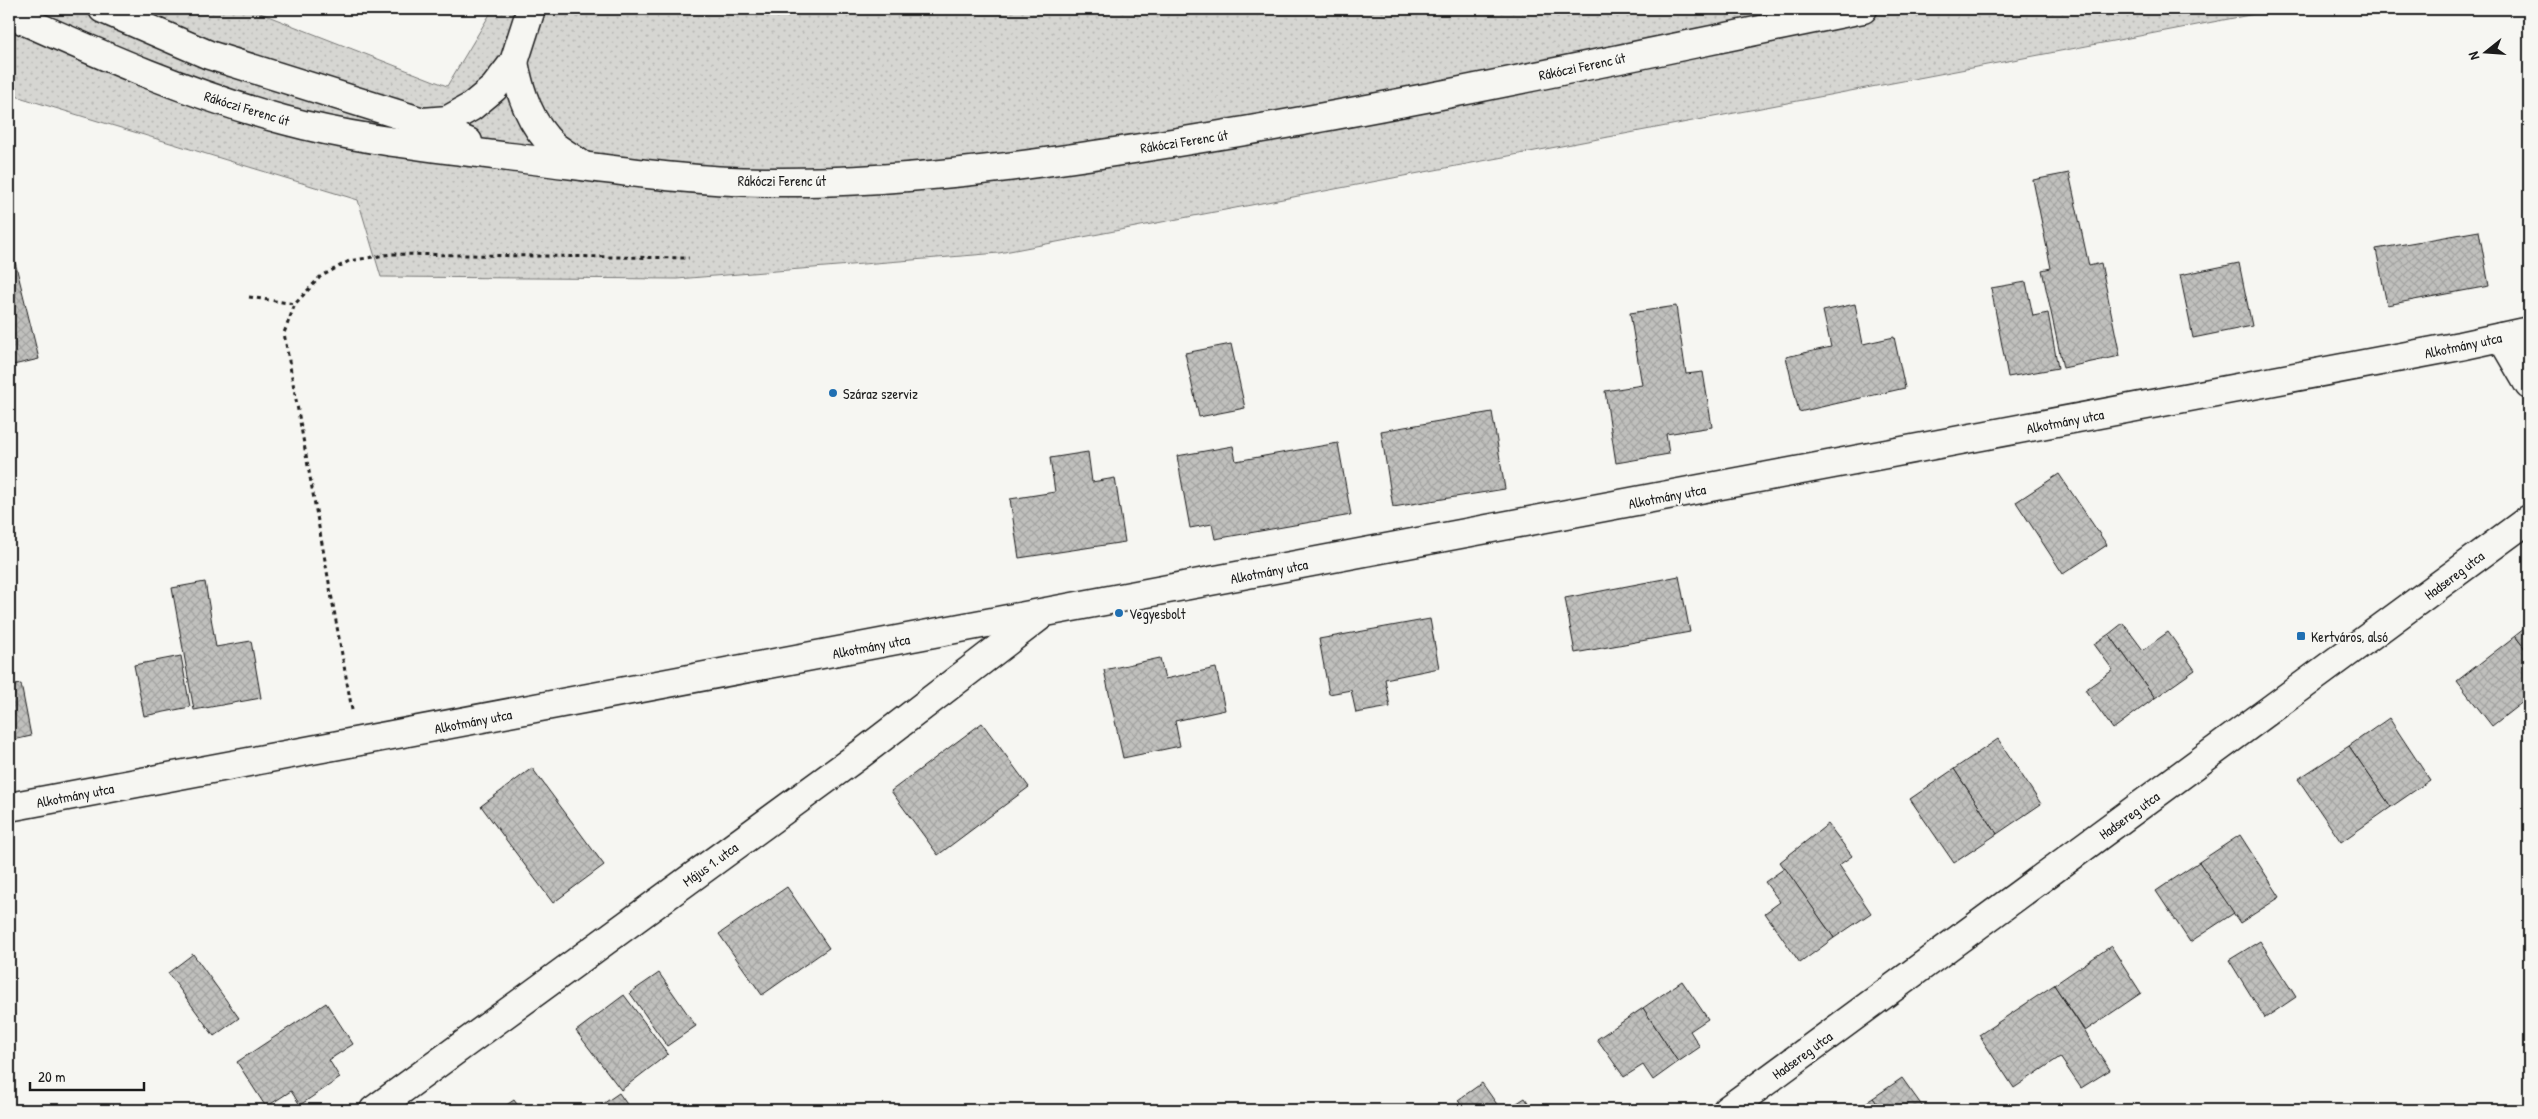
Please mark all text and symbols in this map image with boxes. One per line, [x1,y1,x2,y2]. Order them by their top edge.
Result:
north arrow [2460,28,2510,78]
street label: Rákóczi Ferenc út [1537,47,1627,84]
text: N [2463,49,2483,62]
street label: Rákóczi Ferenc út [202,86,292,130]
street label: Rákóczi Ferenc út [1139,125,1229,157]
street label: Rákóczi Ferenc út [738,171,826,190]
street label: Alkotmány utca [2423,327,2504,363]
place label: Száraz szerviz [843,384,918,403]
marker: Száraz szerviz [827,387,839,399]
street label: Alkotmány utca [2025,404,2106,439]
street label: Alkotmány utca [1627,479,1708,514]
street label: Hadsereg utca [2420,546,2489,605]
street label: Alkotmány utca [1229,554,1310,589]
place label: Vegyesbolt [1129,604,1186,624]
marker: Vegyesbolt [1113,607,1125,619]
place label: Kertváros, alsó [2311,627,2388,646]
street label: Alkotmány utca [831,629,912,664]
marker: Kertváros, alsó [2295,630,2307,642]
street label: Alkotmány utca [433,704,514,739]
street label: Alkotmány utca [35,778,116,813]
street label: Hadsereg utca [2095,786,2164,844]
street label: Május 1. utca [679,837,742,891]
street label: Hadsereg utca [1768,1026,1837,1084]
scale bar [30,1059,144,1091]
text: 20 m [38,1066,65,1087]

